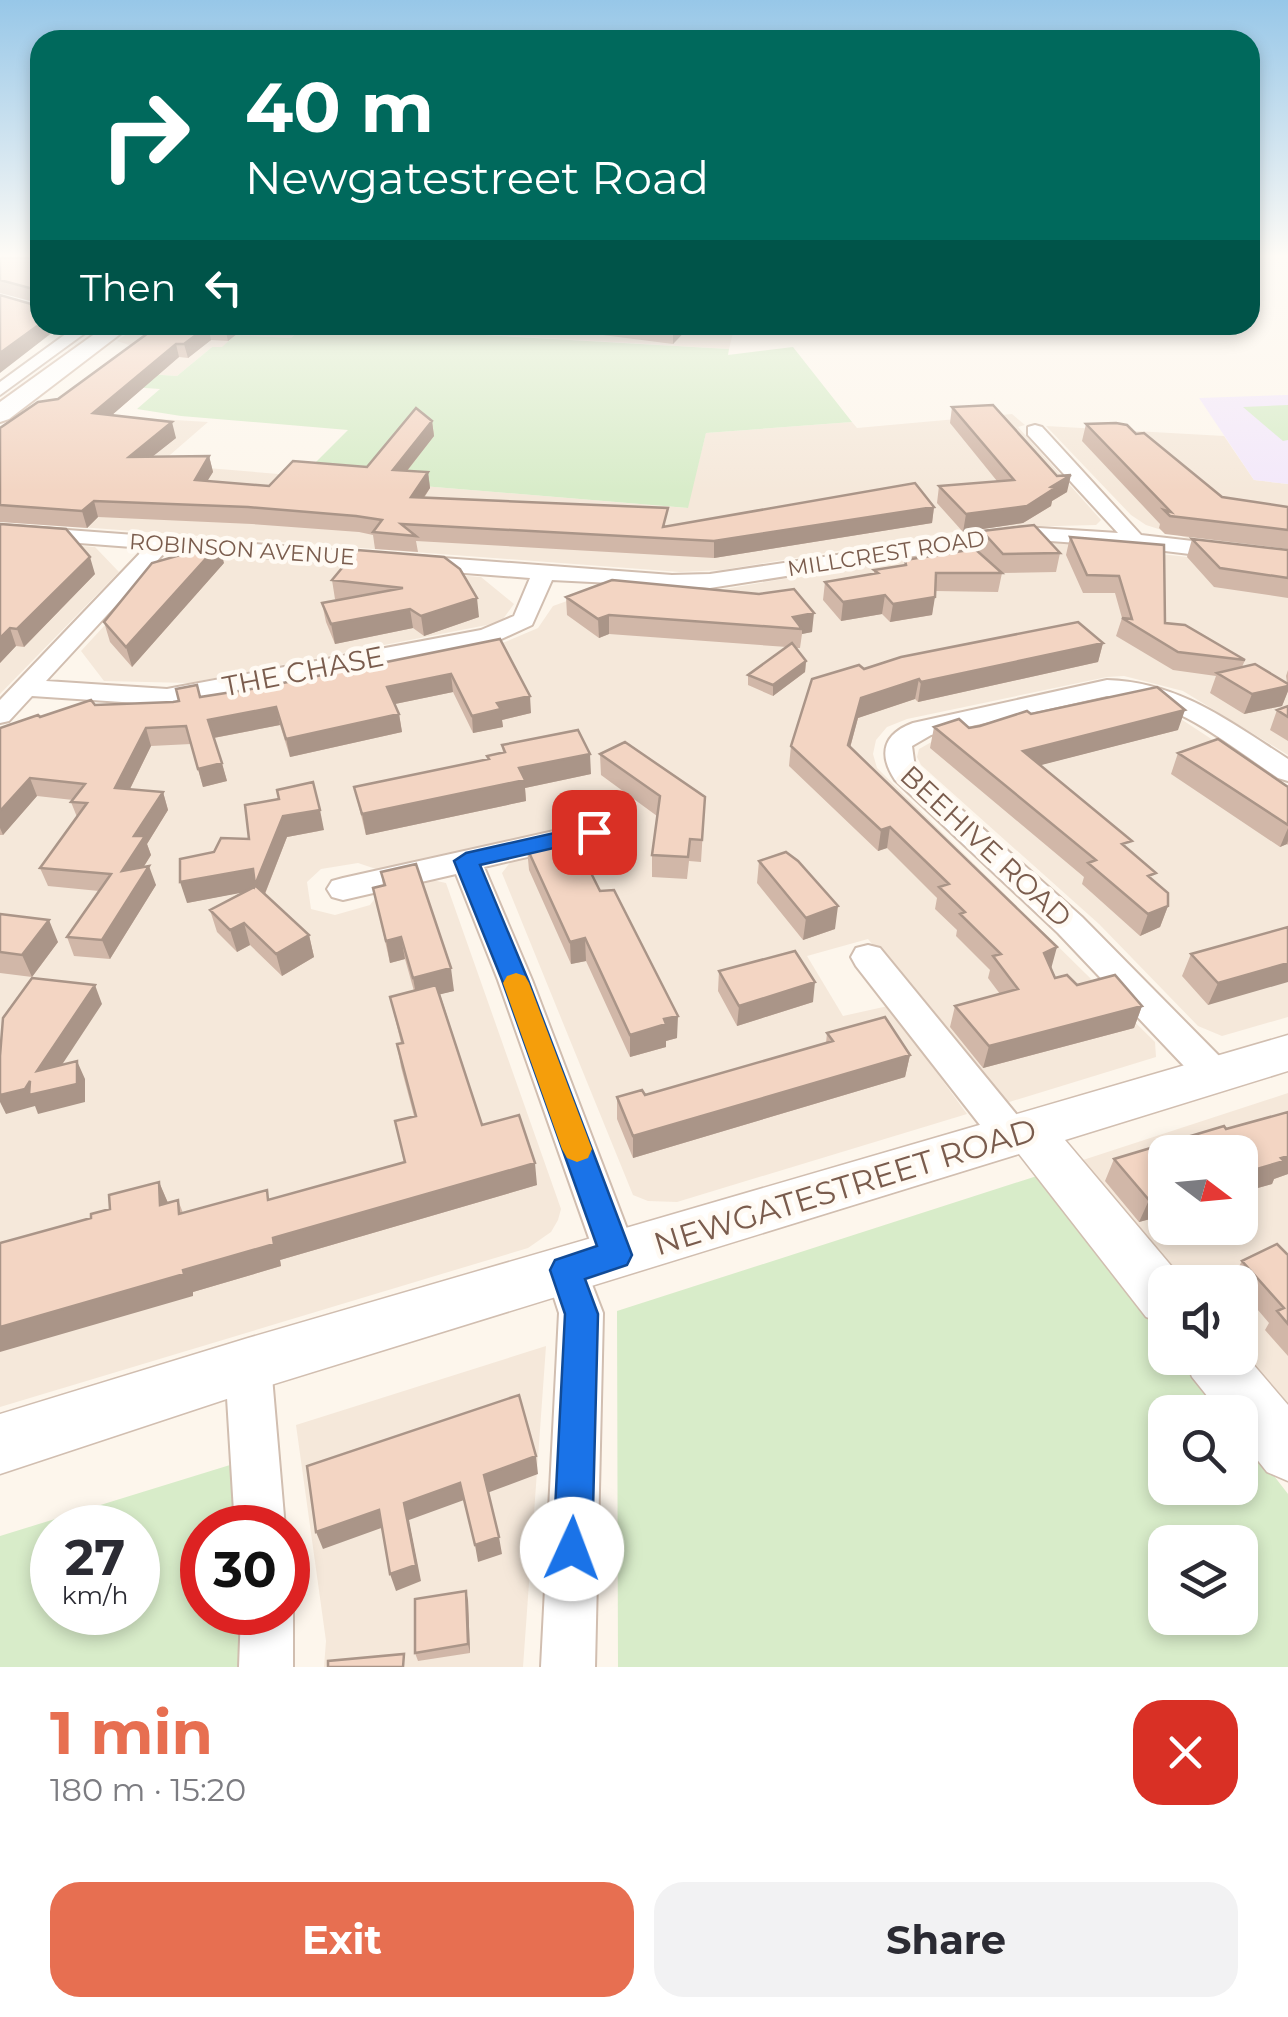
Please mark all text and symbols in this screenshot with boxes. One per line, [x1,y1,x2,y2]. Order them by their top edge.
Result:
text: 40 m [245,64,434,150]
icon: right [80,70,210,200]
text: Newgatestreet Road [245,150,709,205]
icon: left [196,260,251,315]
text: Then [80,264,176,311]
street label: MILLCREST ROAD [786,525,987,582]
street label: ROBINSON AVENUE [128,528,356,571]
street label: THE CHASE [219,639,387,703]
street label: BEEHIVE ROAD [894,758,1078,934]
pin [552,790,637,875]
icon: arrive [567,805,622,860]
street label: NEWGATESTREET ROAD [649,1110,1041,1263]
north arrow [1148,1135,1258,1245]
map controls [1148,1135,1258,1635]
button: sound [1148,1265,1258,1375]
button: search [1148,1395,1258,1505]
position arrow [520,1497,624,1601]
speed limit sign: 30 [180,1505,310,1635]
button: layers [1148,1525,1258,1635]
text: 27 [65,1527,125,1588]
text: km/h [62,1580,128,1610]
text: 1 min [50,1696,213,1769]
button: close [1133,1700,1238,1805]
text: 180 m · 15:20 [50,1770,246,1809]
button: Exit [50,1882,634,1997]
button: Share [654,1882,1238,1997]

